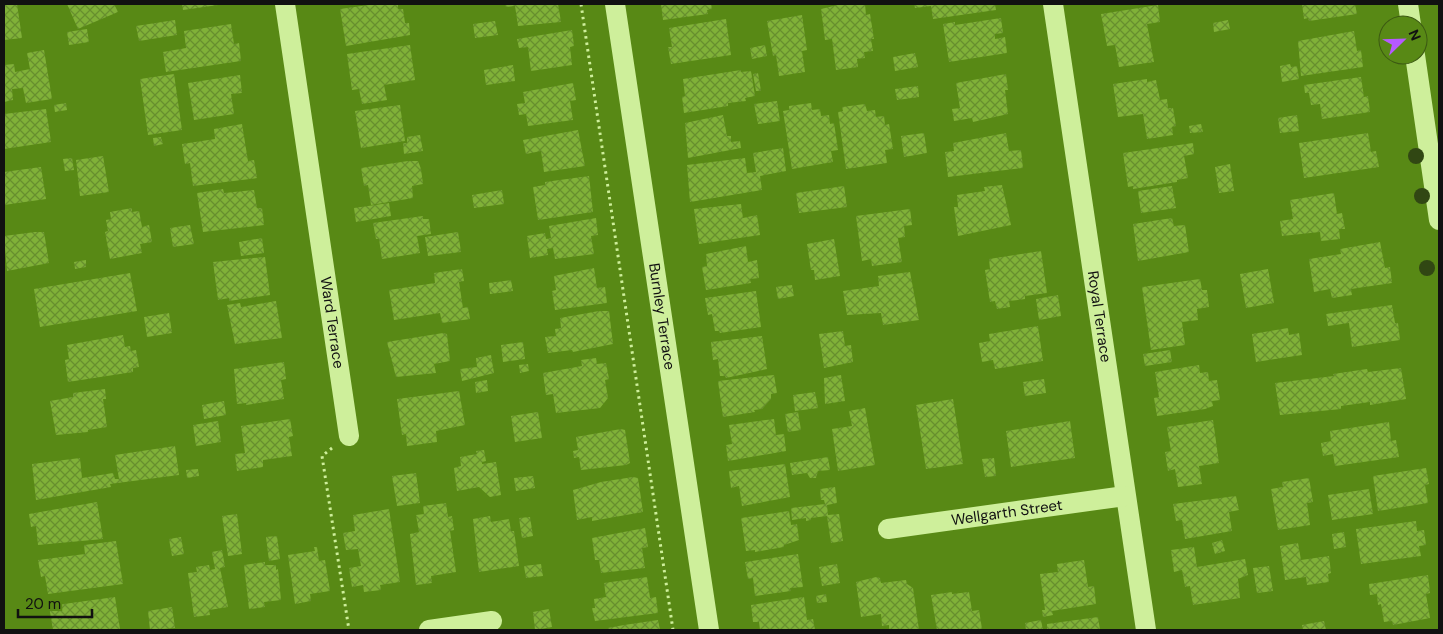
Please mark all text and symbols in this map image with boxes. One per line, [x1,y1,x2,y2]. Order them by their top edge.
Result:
north arrow [1378,15,1428,65]
text: N [1405,27,1425,43]
street label: Burnley Terrace [644,262,680,371]
street label: Royal Terrace [1083,269,1116,364]
street label: Ward Terrace [316,275,349,370]
street label: Wellgarth Street [950,495,1064,530]
scale bar [18,586,91,618]
text: 20 m [25,594,61,614]

